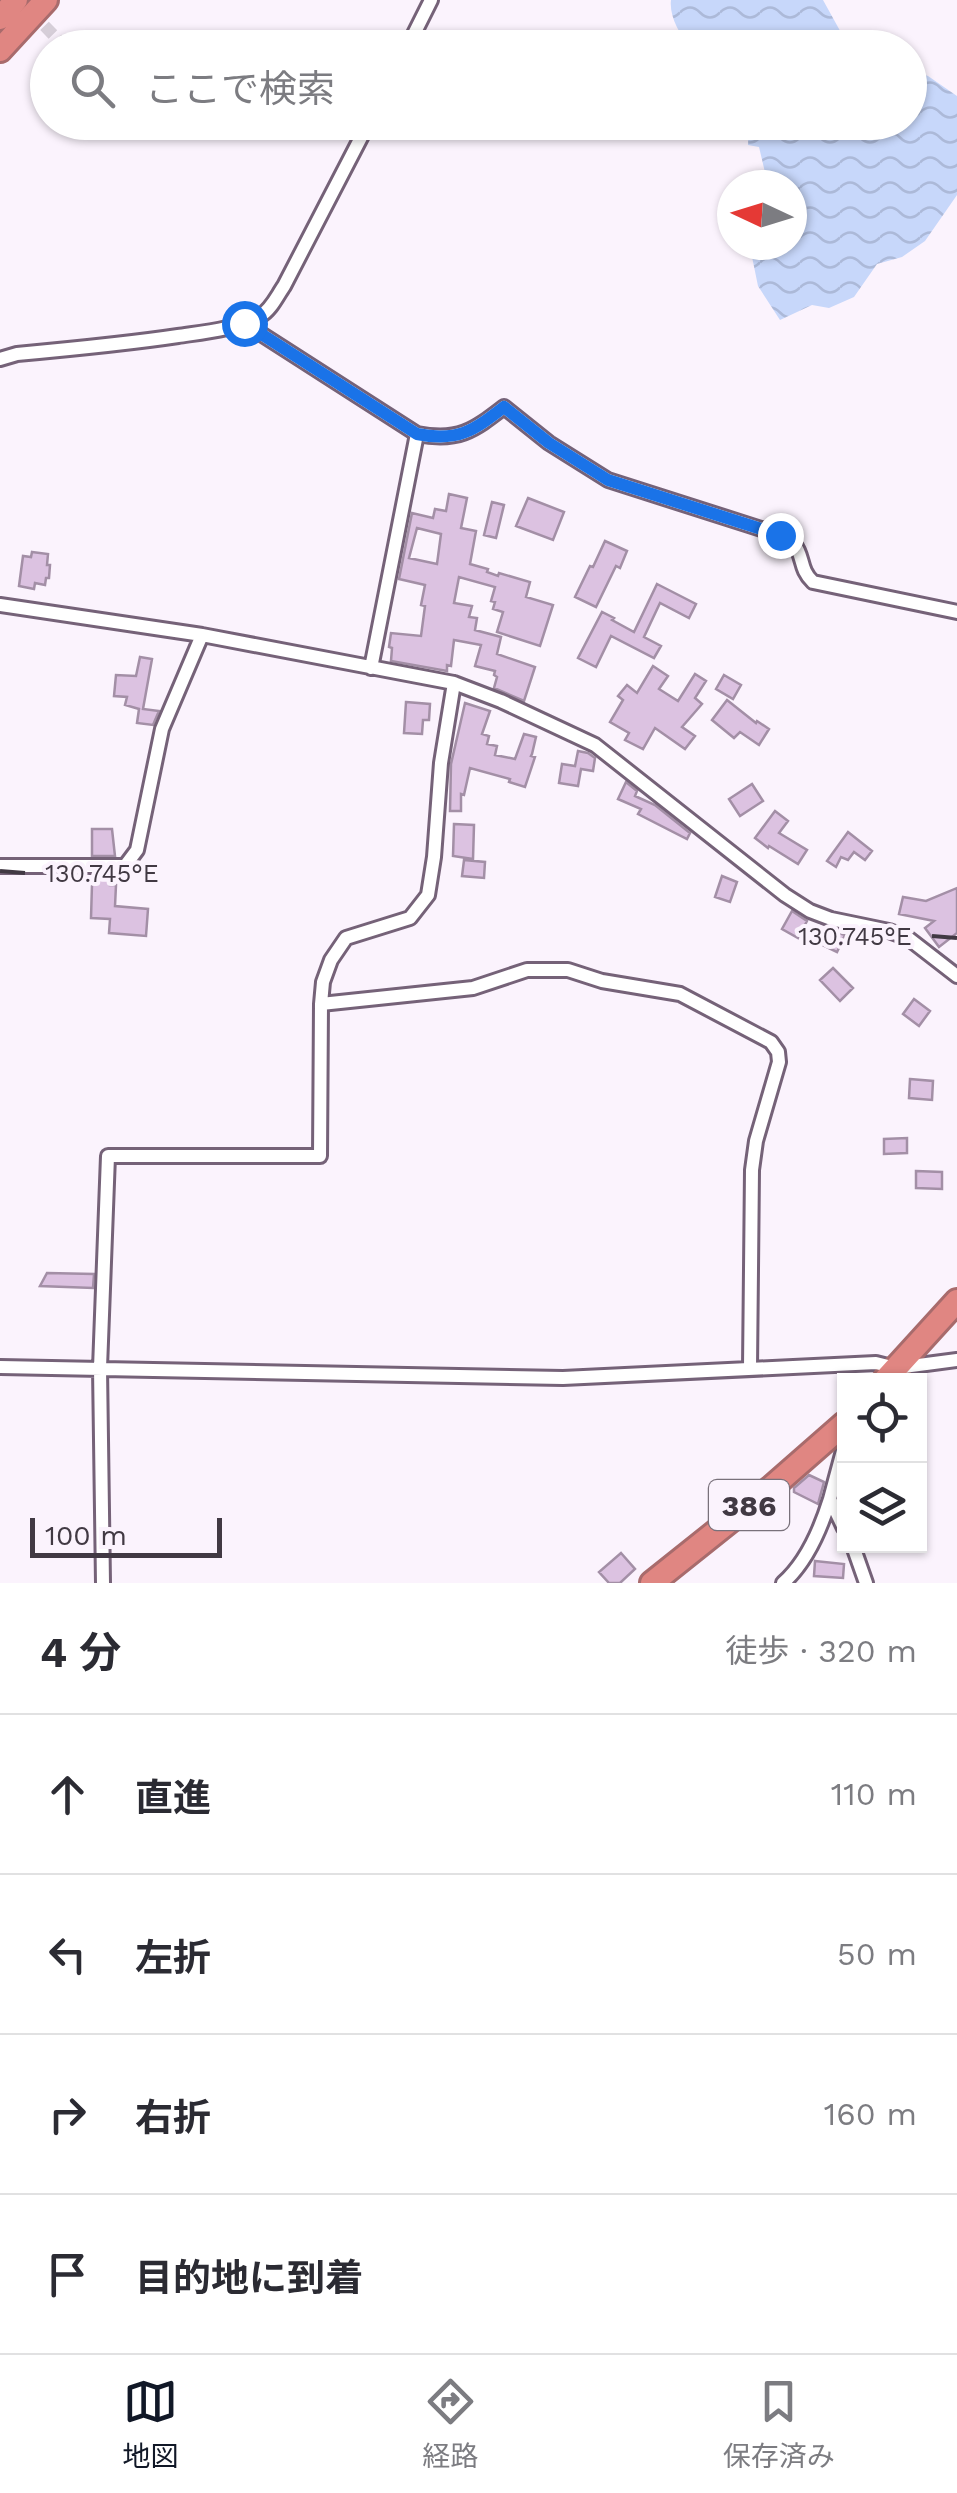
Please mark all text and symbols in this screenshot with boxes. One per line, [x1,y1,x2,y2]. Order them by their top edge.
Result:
search box [30,30,927,140]
icon: search [65,58,120,113]
text: ここで検索 [145,67,335,111]
north arrow [717,170,807,260]
route start [222,301,268,347]
route end [758,513,804,559]
text: 130.745°E [45,859,159,888]
text: 130.745°E [798,922,912,951]
map controls [837,1373,927,1553]
button: locate [837,1373,927,1463]
button: layers [837,1463,927,1553]
road number: 386 [709,1480,789,1530]
scale bar [30,1513,222,1558]
text: 100 m [45,1519,127,1552]
text: 4 分 [40,1628,121,1677]
text: 徒歩 · 320 m [725,1632,917,1670]
icon: ahead [40,1767,95,1822]
text: 110 m [831,1775,917,1813]
text: 直進 [135,1776,211,1820]
icon: left [40,1927,95,1982]
text: 50 m [837,1935,917,1973]
text: 左折 [135,1936,211,1980]
icon: right [40,2087,95,2142]
text: 160 m [824,2095,917,2133]
text: 右折 [135,2096,211,2140]
icon: arrive [40,2247,95,2302]
text: 目的地に到着 [135,2256,363,2300]
tab: 地図 [122,2374,178,2474]
tab: 経路 [422,2374,479,2474]
tab: 保存済み [723,2374,835,2474]

